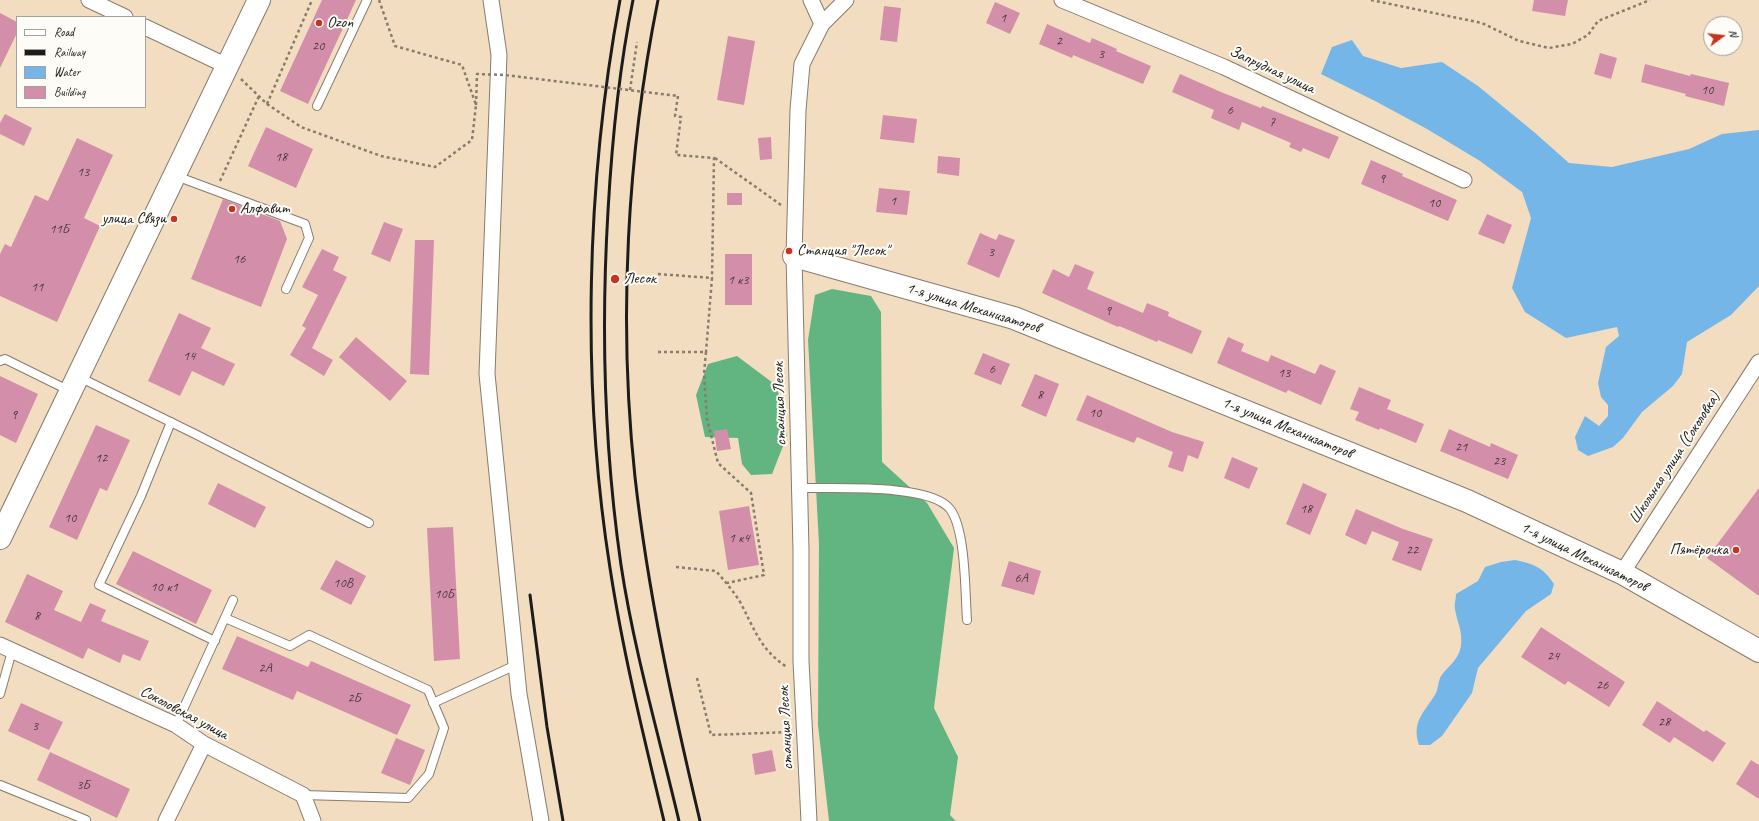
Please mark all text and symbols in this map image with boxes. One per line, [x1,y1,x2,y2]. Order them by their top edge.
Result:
house number: 1 [1000,10,1006,26]
place label: Ozon [327,13,353,33]
legend [16,16,146,108]
north arrow [1703,16,1743,56]
marker: Ozon [314,18,324,28]
text: Road [54,24,74,40]
text: N [1726,28,1741,38]
house number: 2 [1056,33,1062,49]
house number: 20 [312,38,324,54]
street label: Запрудная улица [1226,42,1318,98]
text: Railway [54,44,85,60]
house number: 3 [1098,46,1104,62]
text: Water [54,64,80,80]
house number: 10 [1701,82,1713,98]
text: Building [54,84,86,100]
house number: 6 [1227,102,1233,118]
house number: 7 [1269,114,1275,130]
house number: 18 [275,149,287,165]
house number: 13 [77,164,89,180]
house number: 9 [1379,171,1385,187]
house number: 1 [890,193,896,209]
house number: 10 [1428,195,1440,211]
place label: Алфавит [240,199,289,219]
marker: Алфавит [227,204,237,214]
place label: улица Связи [102,209,166,229]
marker: улица Связи [169,214,179,224]
house number: 11Б [49,221,69,237]
place label: Станция "Лесок" [797,241,889,261]
house number: 3 [988,244,994,260]
marker: Станция "Лесок" [784,246,794,256]
house number: 16 [233,251,245,267]
place label: Лесок [624,269,656,289]
house number: 1 к3 [727,272,749,288]
marker: Лесок [609,273,621,285]
street label: 1-я улица Механизаторов [904,278,1042,338]
house number: 11 [31,279,43,295]
house number: 9 [1105,303,1111,319]
house number: 14 [183,348,195,364]
house number: 6 [989,361,995,377]
street label: станция Лесок [769,362,791,446]
house number: 13 [1278,365,1290,381]
house number: 8 [1037,387,1043,403]
street label: Школьная улица (Соколовка) [1625,389,1725,527]
street label: 1-я улица Механизаторов [1219,393,1355,463]
house number: 10 [1089,405,1101,421]
house number: 9 [11,407,17,423]
house number: 21 [1455,439,1467,455]
house number: 12 [95,450,107,466]
house number: 23 [1493,453,1505,469]
house number: 18 [1300,501,1312,517]
house number: 10 [64,510,76,526]
street label: 1-я улица Механизаторов [1517,518,1651,596]
house number: 1 к4 [728,530,750,546]
place label: Пятёрочка [1669,540,1728,560]
house number: 22 [1406,542,1418,558]
marker: Пятёрочка [1731,545,1741,555]
house number: 6А [1014,570,1028,586]
house number: 10В [333,575,353,591]
house number: 10 к1 [150,579,178,595]
house number: 10Б [434,586,454,602]
house number: 8 [34,608,40,624]
house number: 24 [1547,648,1559,664]
house number: 2А [258,660,272,676]
house number: 26 [1596,677,1608,693]
street label: Соколовская улица [137,682,231,744]
street label: станция Лесок [774,686,798,770]
house number: 2Б [347,690,361,706]
house number: 28 [1658,714,1670,730]
house number: 3 [32,718,38,734]
house number: 3Б [76,777,90,793]

